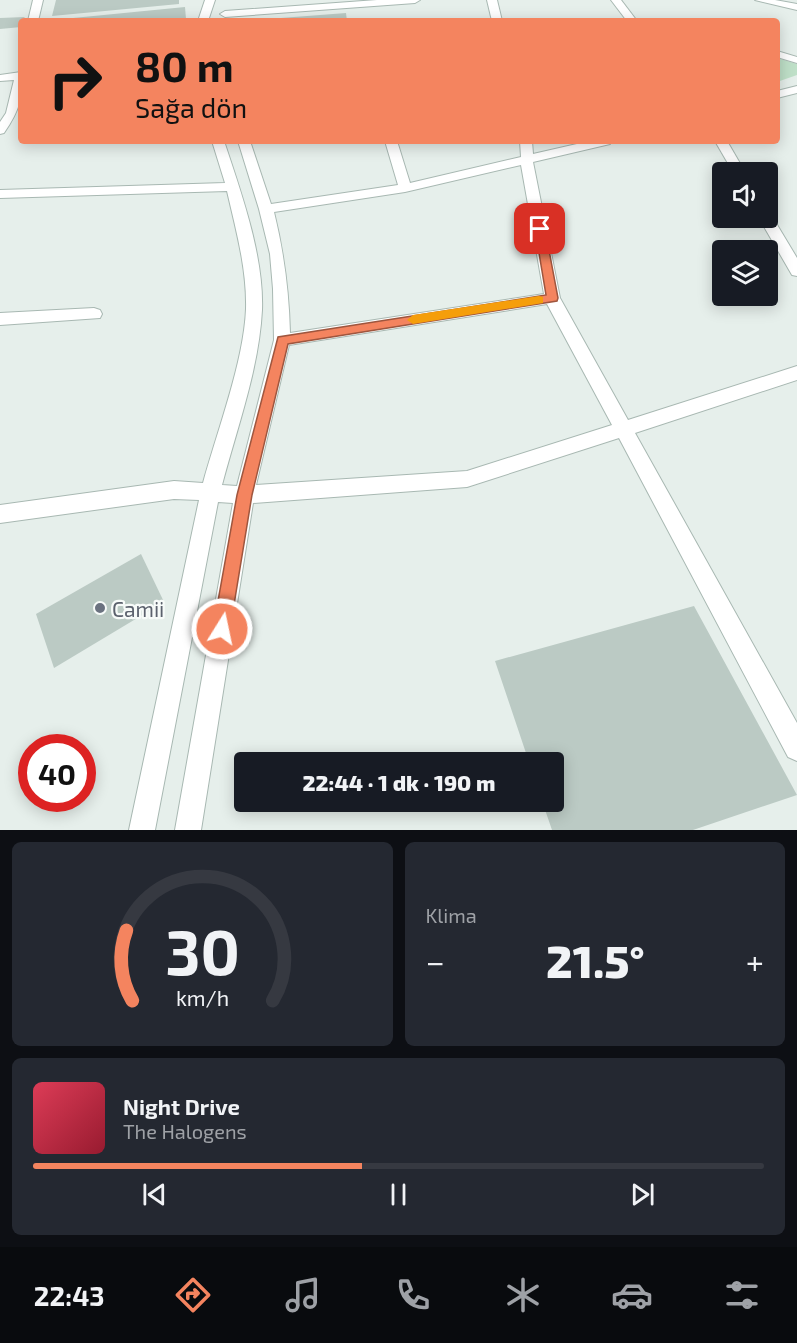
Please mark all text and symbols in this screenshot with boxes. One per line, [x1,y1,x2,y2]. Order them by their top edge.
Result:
text: 80 m [135,40,234,90]
icon: right [36,42,114,120]
text: Sağa dön [135,91,247,123]
map controls [712,162,778,306]
button: sound [712,162,778,228]
pin [514,203,565,254]
icon: arrive [523,212,556,245]
button: layers [712,240,778,306]
place label: Camii [112,596,164,621]
position arrow [190,597,254,661]
marker: Camii [93,601,107,615]
speed limit sign: 40 [18,734,96,812]
text: 22:44 · 1 dk · 190 m [303,769,495,795]
text: Klima [426,903,477,927]
text: 30 [165,913,240,988]
text: 21.5° [546,933,645,987]
text: − [426,941,445,981]
text: + [746,941,764,981]
text: km/h [176,985,229,1010]
text: Night Drive [123,1093,240,1119]
text: The Halogens [123,1119,247,1143]
icon: previous [138,1178,171,1211]
icon: pause [382,1178,415,1211]
icon: next [626,1178,659,1211]
icon: directions [172,1274,214,1316]
icon: music [282,1274,324,1316]
icon: phone [392,1274,434,1316]
icon: climate [502,1274,544,1316]
icon: car [611,1274,653,1316]
icon: filters [721,1274,763,1316]
text: 22:43 [34,1279,105,1311]

